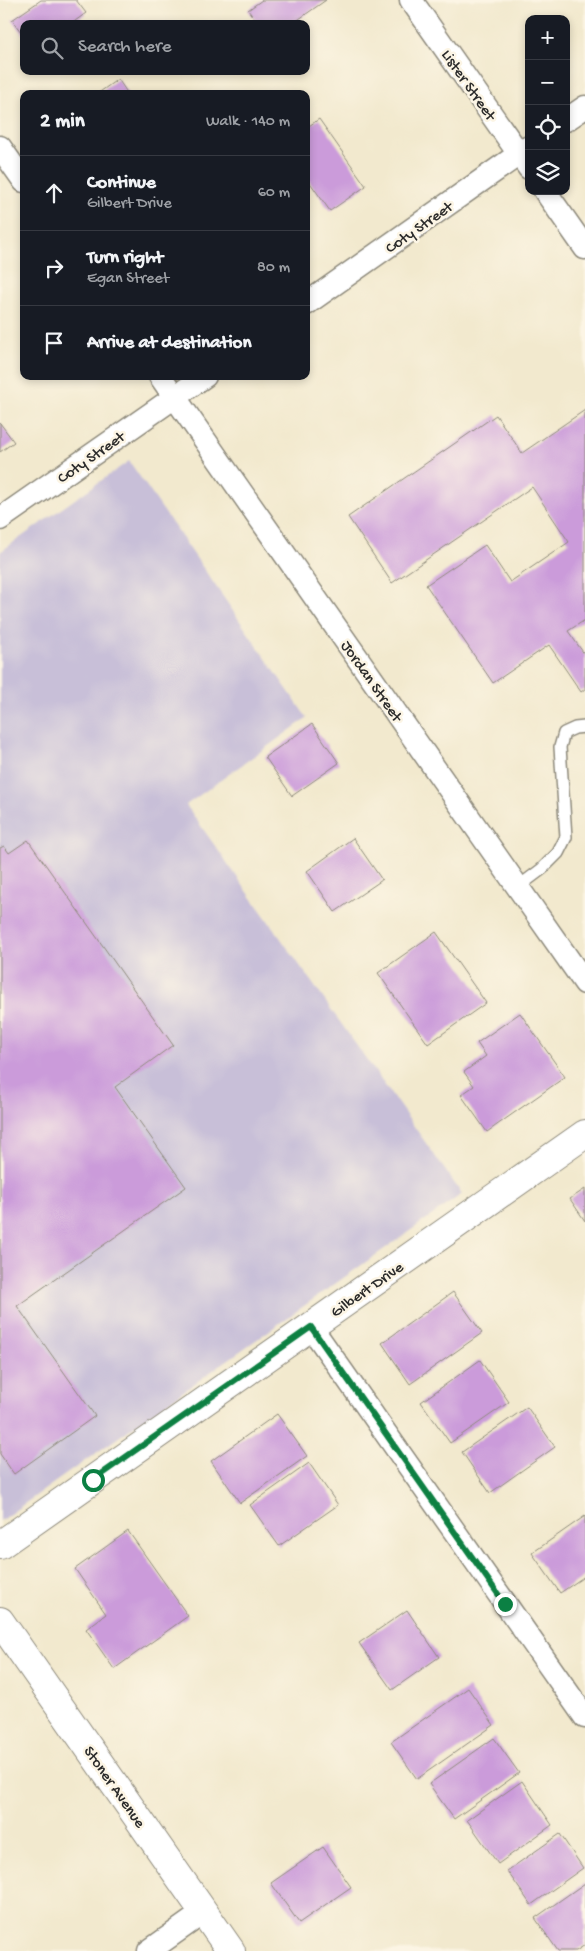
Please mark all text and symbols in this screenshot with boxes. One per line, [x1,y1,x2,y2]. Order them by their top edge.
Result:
map controls [525,15,570,195]
button: + [525,15,570,60]
search box [20,20,310,75]
icon: search [38,34,66,62]
text: Search here [78,36,172,59]
street label: Lister Street [436,47,499,126]
button: − [525,60,570,105]
button: locate [525,105,570,150]
text: 2 min [40,110,85,135]
text: Walk · 140 m [206,113,290,132]
button: layers [525,150,570,195]
text: Continue [87,172,156,195]
icon: ahead [40,179,68,207]
text: 60 m [258,184,290,203]
text: Gilbert Drive [87,195,172,214]
street label: Coty Street [383,198,459,259]
text: Turn right [87,247,163,270]
icon: right [40,254,68,282]
text: 80 m [257,259,290,278]
text: Egan Street [87,270,169,289]
icon: arrive [40,329,68,357]
text: Arrive at destination [87,332,251,355]
street label: Coty Street [55,428,131,489]
street label: Jordan Street [335,638,406,727]
street label: Gilbert Drive [328,1258,409,1323]
route start [82,1469,105,1492]
route end [494,1593,517,1616]
street label: Stoner Avenue [78,1743,149,1833]

